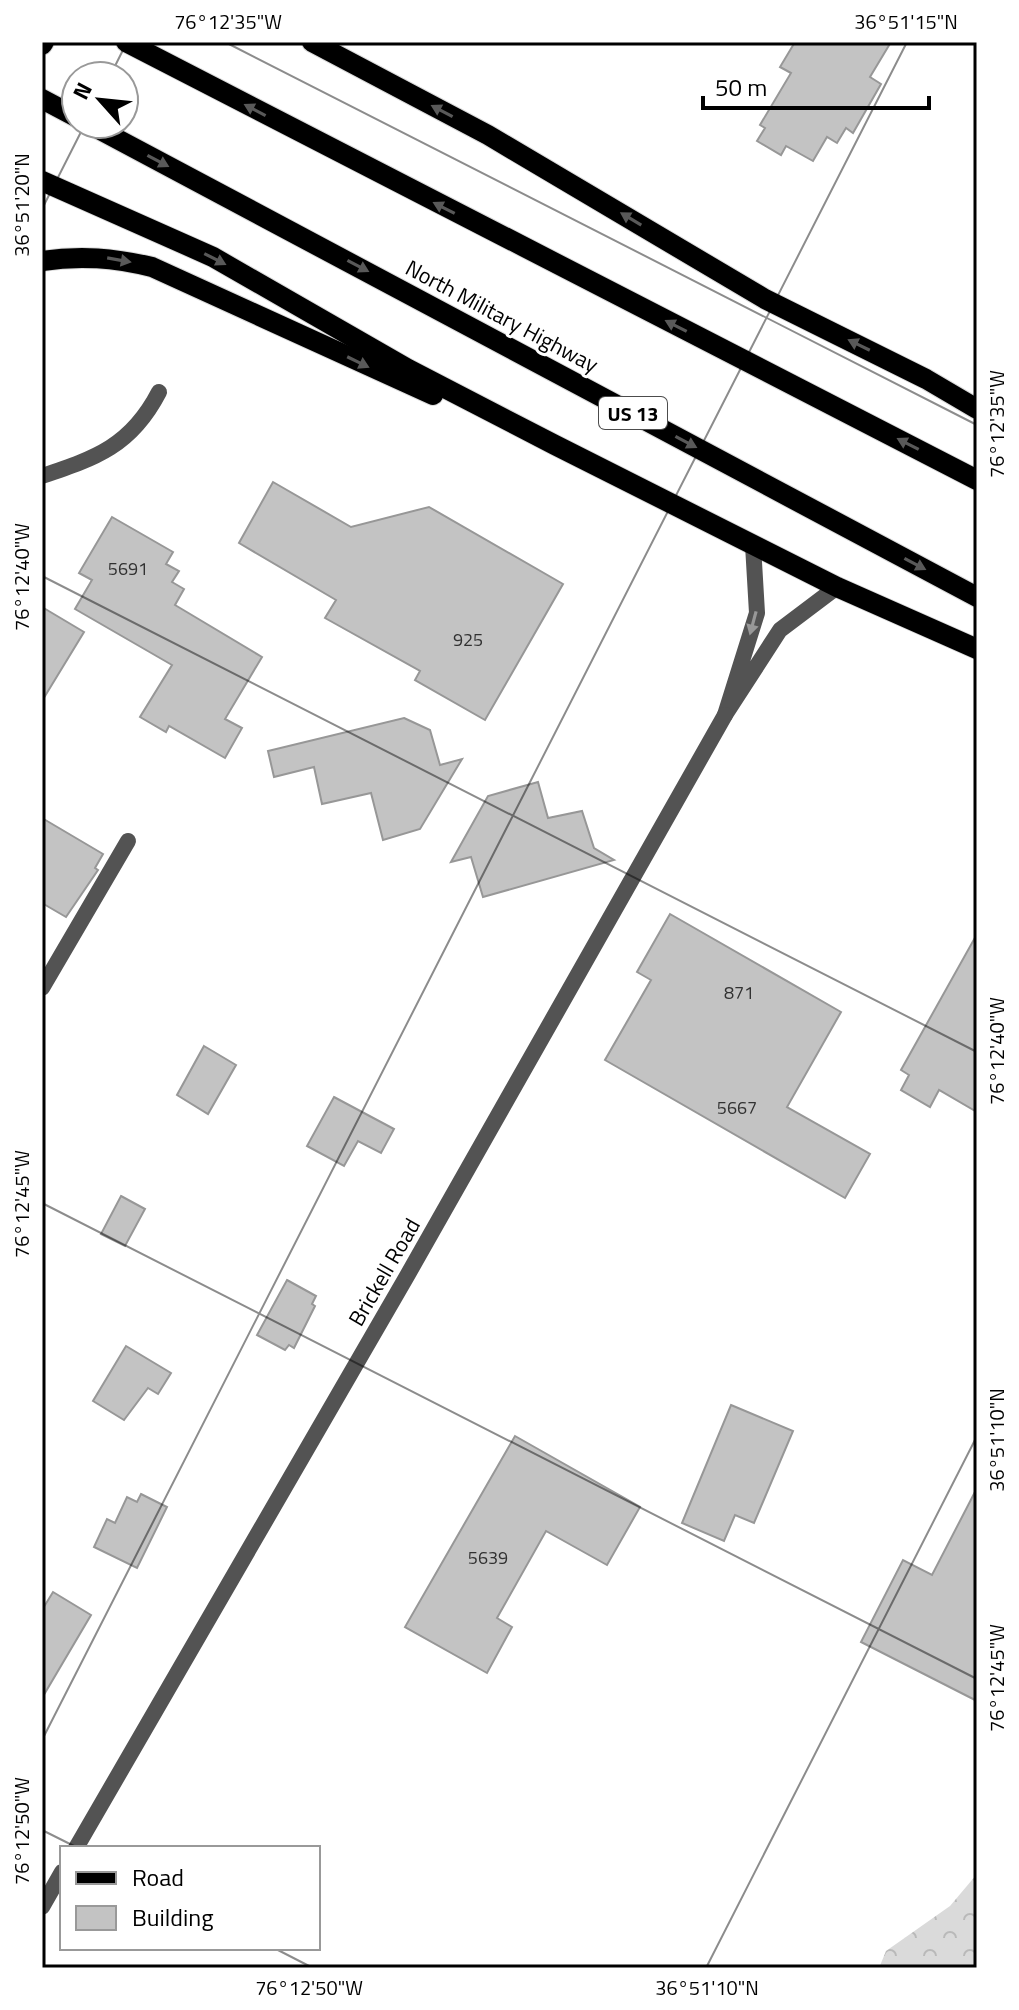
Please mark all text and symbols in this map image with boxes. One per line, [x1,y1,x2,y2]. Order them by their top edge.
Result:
text: 76°12'35"W [174,6,282,37]
text: 36°51'15"N [854,6,958,37]
north arrow [60,60,140,140]
scale bar [703,60,929,110]
text: 50 m [715,69,767,105]
text: N [64,76,101,105]
one-way arrow [243,103,266,117]
one-way arrow [431,104,454,117]
text: 36°51'20"N [6,153,37,257]
one-way arrow [147,154,170,167]
one-way arrow [433,201,456,215]
one-way arrow [620,212,642,226]
street label: North Military Highway [399,251,605,381]
one-way arrow [204,252,227,265]
one-way arrow [107,255,132,267]
one-way arrow [347,259,369,273]
one-way arrow [664,319,687,333]
one-way arrow [848,339,871,352]
one-way arrow [346,355,370,369]
text: 76°12'35"W [981,370,1012,478]
road number: US 13 [599,397,667,429]
one-way arrow [675,434,697,448]
one-way arrow [896,438,919,451]
text: 76°12'40"W [6,523,37,631]
house number: 5691 [108,555,148,582]
one-way arrow [904,558,927,571]
one-way arrow [747,610,759,635]
house number: 925 [453,626,483,653]
house number: 871 [724,979,754,1006]
text: 76°12'40"W [981,997,1012,1105]
house number: 5667 [717,1094,757,1121]
text: 76°12'45"W [6,1150,37,1258]
street label: Brickell Road [339,1212,429,1332]
text: 36°51'10"N [981,1388,1012,1492]
house number: 5639 [468,1544,508,1571]
text: 76°12'45"W [981,1624,1012,1732]
text: 76°12'50"W [6,1777,37,1885]
legend [60,1846,320,1950]
text: Road [132,1859,184,1895]
text: Building [132,1899,214,1935]
text: 76°12'50"W [255,1972,363,2003]
text: 36°51'10"N [655,1972,759,2003]

